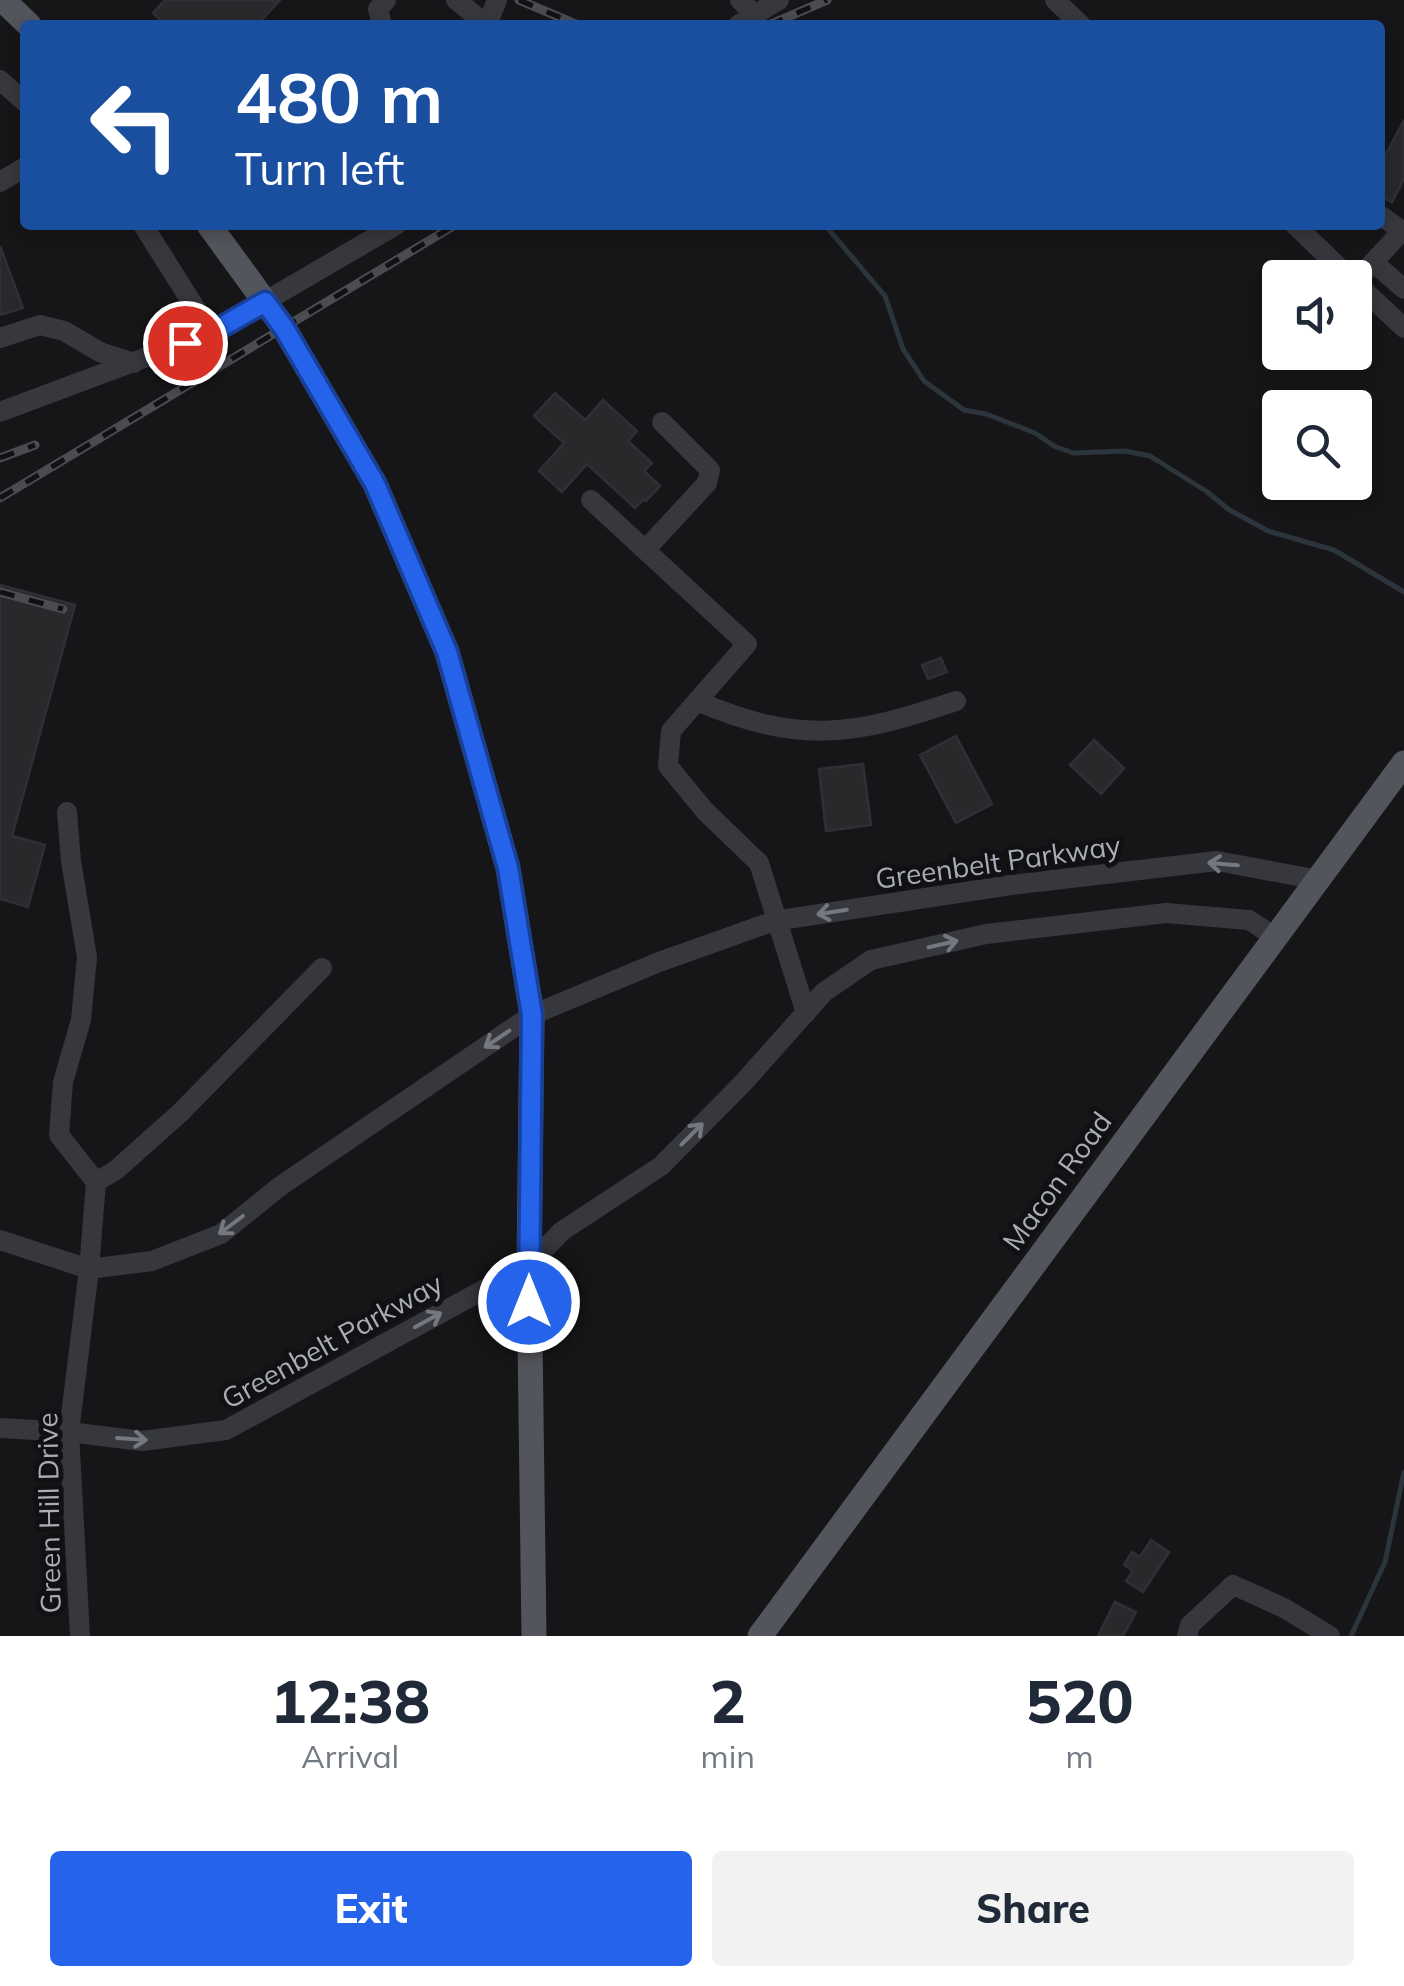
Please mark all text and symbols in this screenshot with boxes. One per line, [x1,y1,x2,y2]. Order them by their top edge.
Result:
text: 480 m [235,53,443,141]
icon: left [70,60,200,190]
text: Turn left [235,140,404,196]
map controls [1262,260,1372,500]
button: sound [1262,260,1372,370]
pin [143,301,228,386]
icon: arrive [158,316,213,371]
button: search [1262,390,1372,500]
street label: Greenbelt Parkway [873,827,1123,896]
one-way arrow [1207,855,1240,874]
one-way arrow [816,904,848,922]
one-way arrow [926,934,958,952]
one-way arrow [484,1028,512,1049]
street label: Macon Road [995,1105,1119,1257]
one-way arrow [680,1123,704,1147]
one-way arrow [218,1214,245,1235]
position arrow [477,1250,581,1354]
street label: Greenbelt Parkway [215,1265,448,1416]
one-way arrow [413,1310,442,1330]
street label: Green Hill Drive [29,1412,68,1614]
one-way arrow [115,1429,148,1448]
text: 12:38 [270,1663,430,1738]
text: 2 [710,1663,746,1738]
text: 520 [1025,1663,1133,1738]
text: Arrival [301,1736,399,1776]
text: min [701,1736,755,1776]
text: m [1065,1736,1094,1776]
button: Exit [50,1851,692,1966]
button: Share [712,1851,1354,1966]

